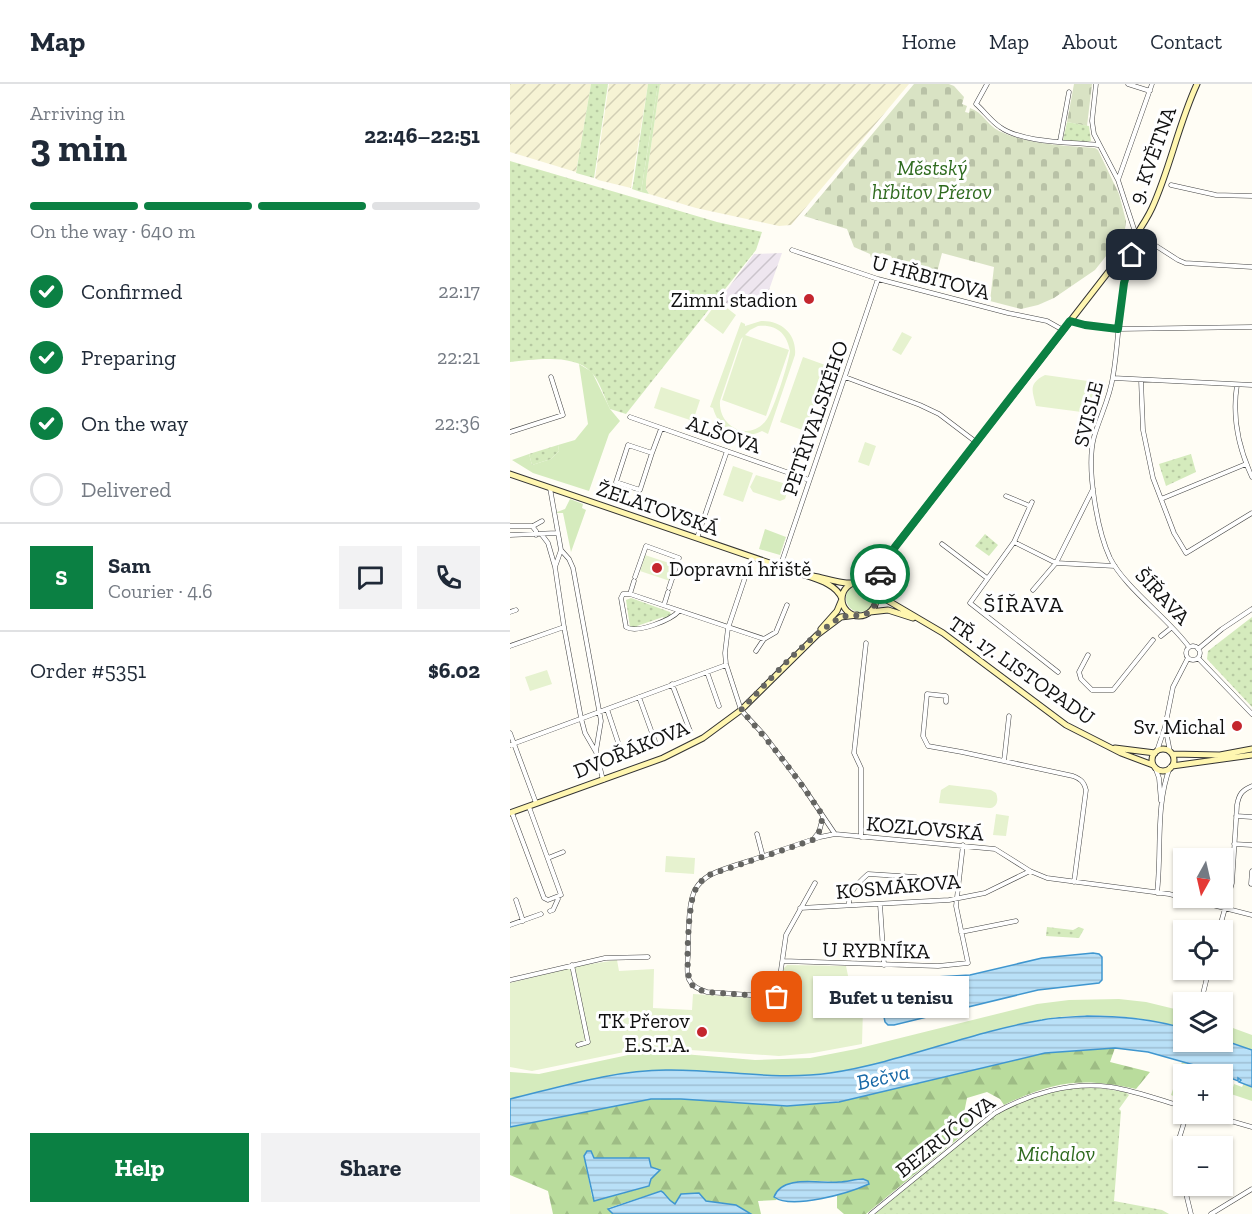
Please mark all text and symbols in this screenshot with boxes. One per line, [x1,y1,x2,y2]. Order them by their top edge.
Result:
text: Map [30,25,85,58]
text: Home [902,29,956,54]
text: Map [989,29,1029,54]
text: About [1062,29,1117,54]
text: Contact [1150,29,1222,54]
text: Arriving in [30,101,125,125]
street label: 9. KVĚTNA [1123,103,1181,207]
text: 22:46–22:51 [364,122,480,149]
text: 3 min [30,124,127,171]
park label: Městský hřbitov Přerov [872,155,992,204]
text: On the way · 640 m [30,219,195,243]
pin [1106,229,1157,280]
icon: home [1115,238,1148,271]
street label: U HŘBITOVA [869,249,993,305]
icon: check [30,275,63,308]
text: Confirmed [81,278,182,305]
text: 22:17 [438,279,480,303]
place label: Zimní stadion [671,287,797,312]
marker: Zimní stadion [802,292,816,306]
street label: PETŘIVALSKÉHO [777,337,853,499]
icon: check [30,341,63,374]
text: Preparing [81,344,176,371]
text: 22:21 [437,345,480,369]
street label: SVISLE [1068,379,1108,449]
icon: check [30,407,63,440]
text: On the way [81,410,188,437]
street label: ALŠOVA [684,410,765,458]
text: 22:36 [435,411,480,435]
street label: ŽELATOVSKÁ [594,475,723,541]
text: Delivered [81,476,171,503]
courier [850,544,910,604]
button: chat [339,546,402,609]
button: phone [417,546,480,609]
text: Sam [108,552,151,579]
place label: Dopravní hřiště [669,556,811,581]
icon: car [864,558,897,591]
marker: Dopravní hřiště [650,561,664,575]
street label: ŠÍŘAVA [1130,562,1196,630]
text: S [55,564,68,591]
text: Courier · 4.6 [108,579,213,603]
district label: ŠÍŘAVA [983,591,1065,618]
street label: TŘ. 17. LISTOPADU [944,610,1100,730]
text: Order #5351 [30,657,146,684]
text: $6.02 [428,657,480,684]
street label: DVOŘÁKOVA [570,714,693,783]
place label: Sv. Michal [1134,714,1225,739]
marker: Sv. Michal [1230,719,1244,733]
street label: KOZLOVSKÁ [865,810,985,846]
north arrow [1173,848,1233,908]
map controls [1173,848,1233,1196]
street label: KOSMÁKOVA [835,868,962,904]
button: locate [1173,920,1233,980]
street label: U RYBNÍKA [822,937,930,963]
pin [751,971,802,1022]
callout: Bufet u tenisu [813,976,969,1018]
icon: bag [760,980,793,1013]
text: Bufet u tenisu [829,985,953,1009]
button: layers [1173,992,1233,1052]
place label: TK Přerov E.S.T.A. [598,1008,690,1057]
marker: TK Přerov E.S.T.A. [695,1025,709,1039]
water label: Bečva [854,1058,912,1096]
button: + [1173,1064,1233,1124]
street label: BEZRUČOVA [890,1089,1000,1182]
button: Help [30,1133,249,1202]
button: Share [261,1133,480,1202]
button: − [1173,1136,1233,1196]
park label: Michalov [1017,1141,1095,1166]

